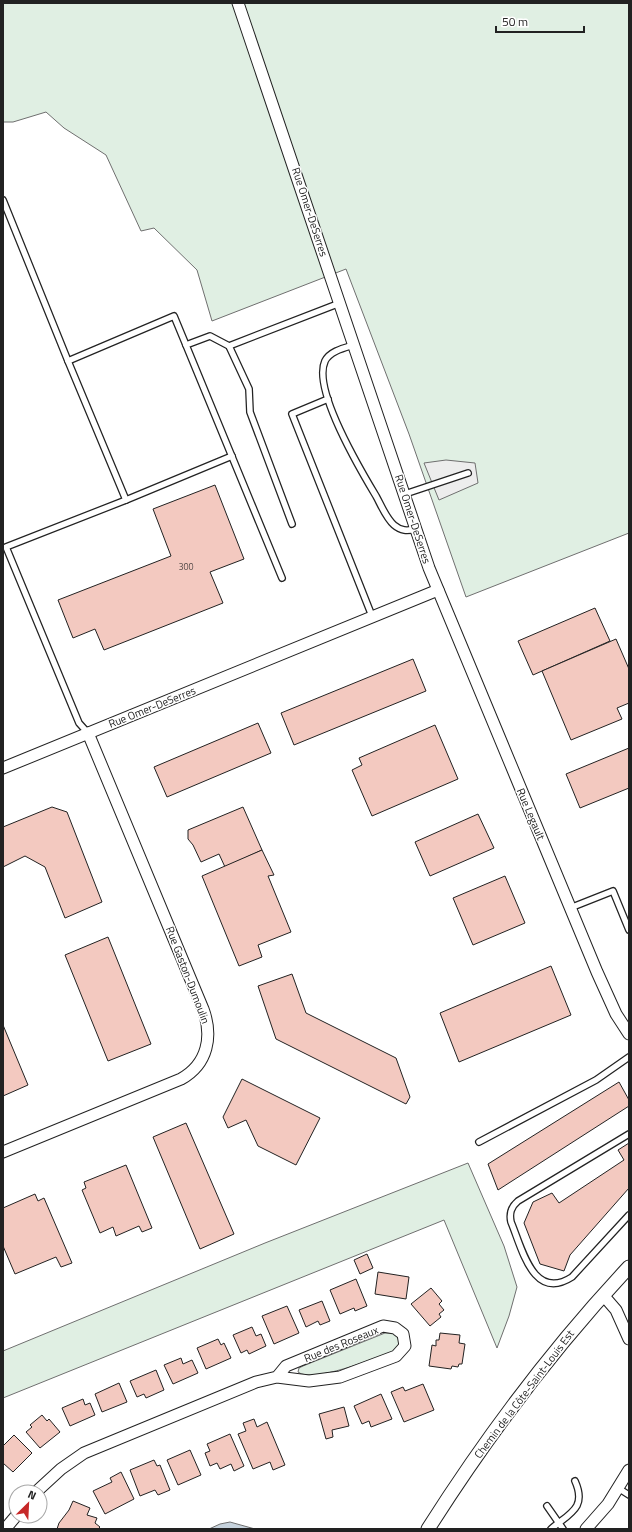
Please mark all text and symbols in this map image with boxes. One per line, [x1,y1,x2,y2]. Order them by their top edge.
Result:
scale bar [496,8,584,34]
text: 50 m [502,12,528,31]
street label: Rue Omer-DeSerres [288,165,332,259]
street label: Rue Omer-DeSerres [391,472,435,566]
house number: 300 [178,560,194,573]
street label: Rue Omer-DeSerres [106,682,198,732]
street label: Rue Legault [513,786,549,842]
street label: Rue Gaston-Dumoulin [162,924,214,1026]
street label: Rue des Roseaux [301,1322,381,1366]
street label: Chemin de la Côte-Saint-Louis Est [470,1326,578,1462]
north arrow [8,1484,48,1524]
text: N [25,1486,39,1504]

